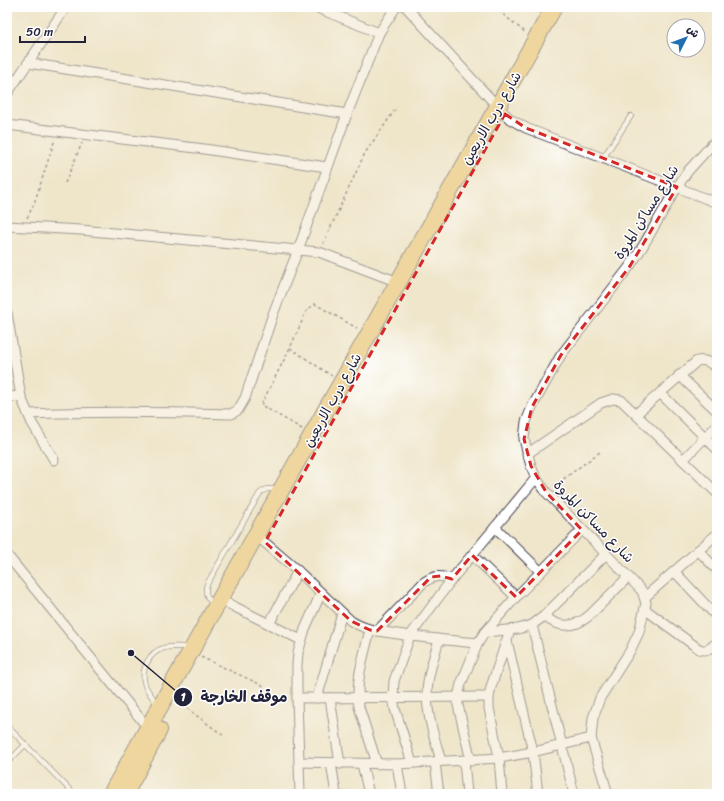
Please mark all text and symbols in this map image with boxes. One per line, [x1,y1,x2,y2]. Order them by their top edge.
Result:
scale bar [20,18,85,44]
north arrow [666,18,706,58]
text: 50 m [26,21,53,43]
text: ش [682,21,704,42]
street label: شارع درب الاربعين [454,67,528,170]
street label: شارع مساكن المروة [607,160,686,265]
street label: شارع درب الاربعين [296,348,369,452]
street label: شارع مساكن المروة [547,474,640,569]
callout: موقف الخارجة [173,683,296,710]
text: موقف الخارجة [200,684,288,710]
text: 1 [180,686,186,708]

